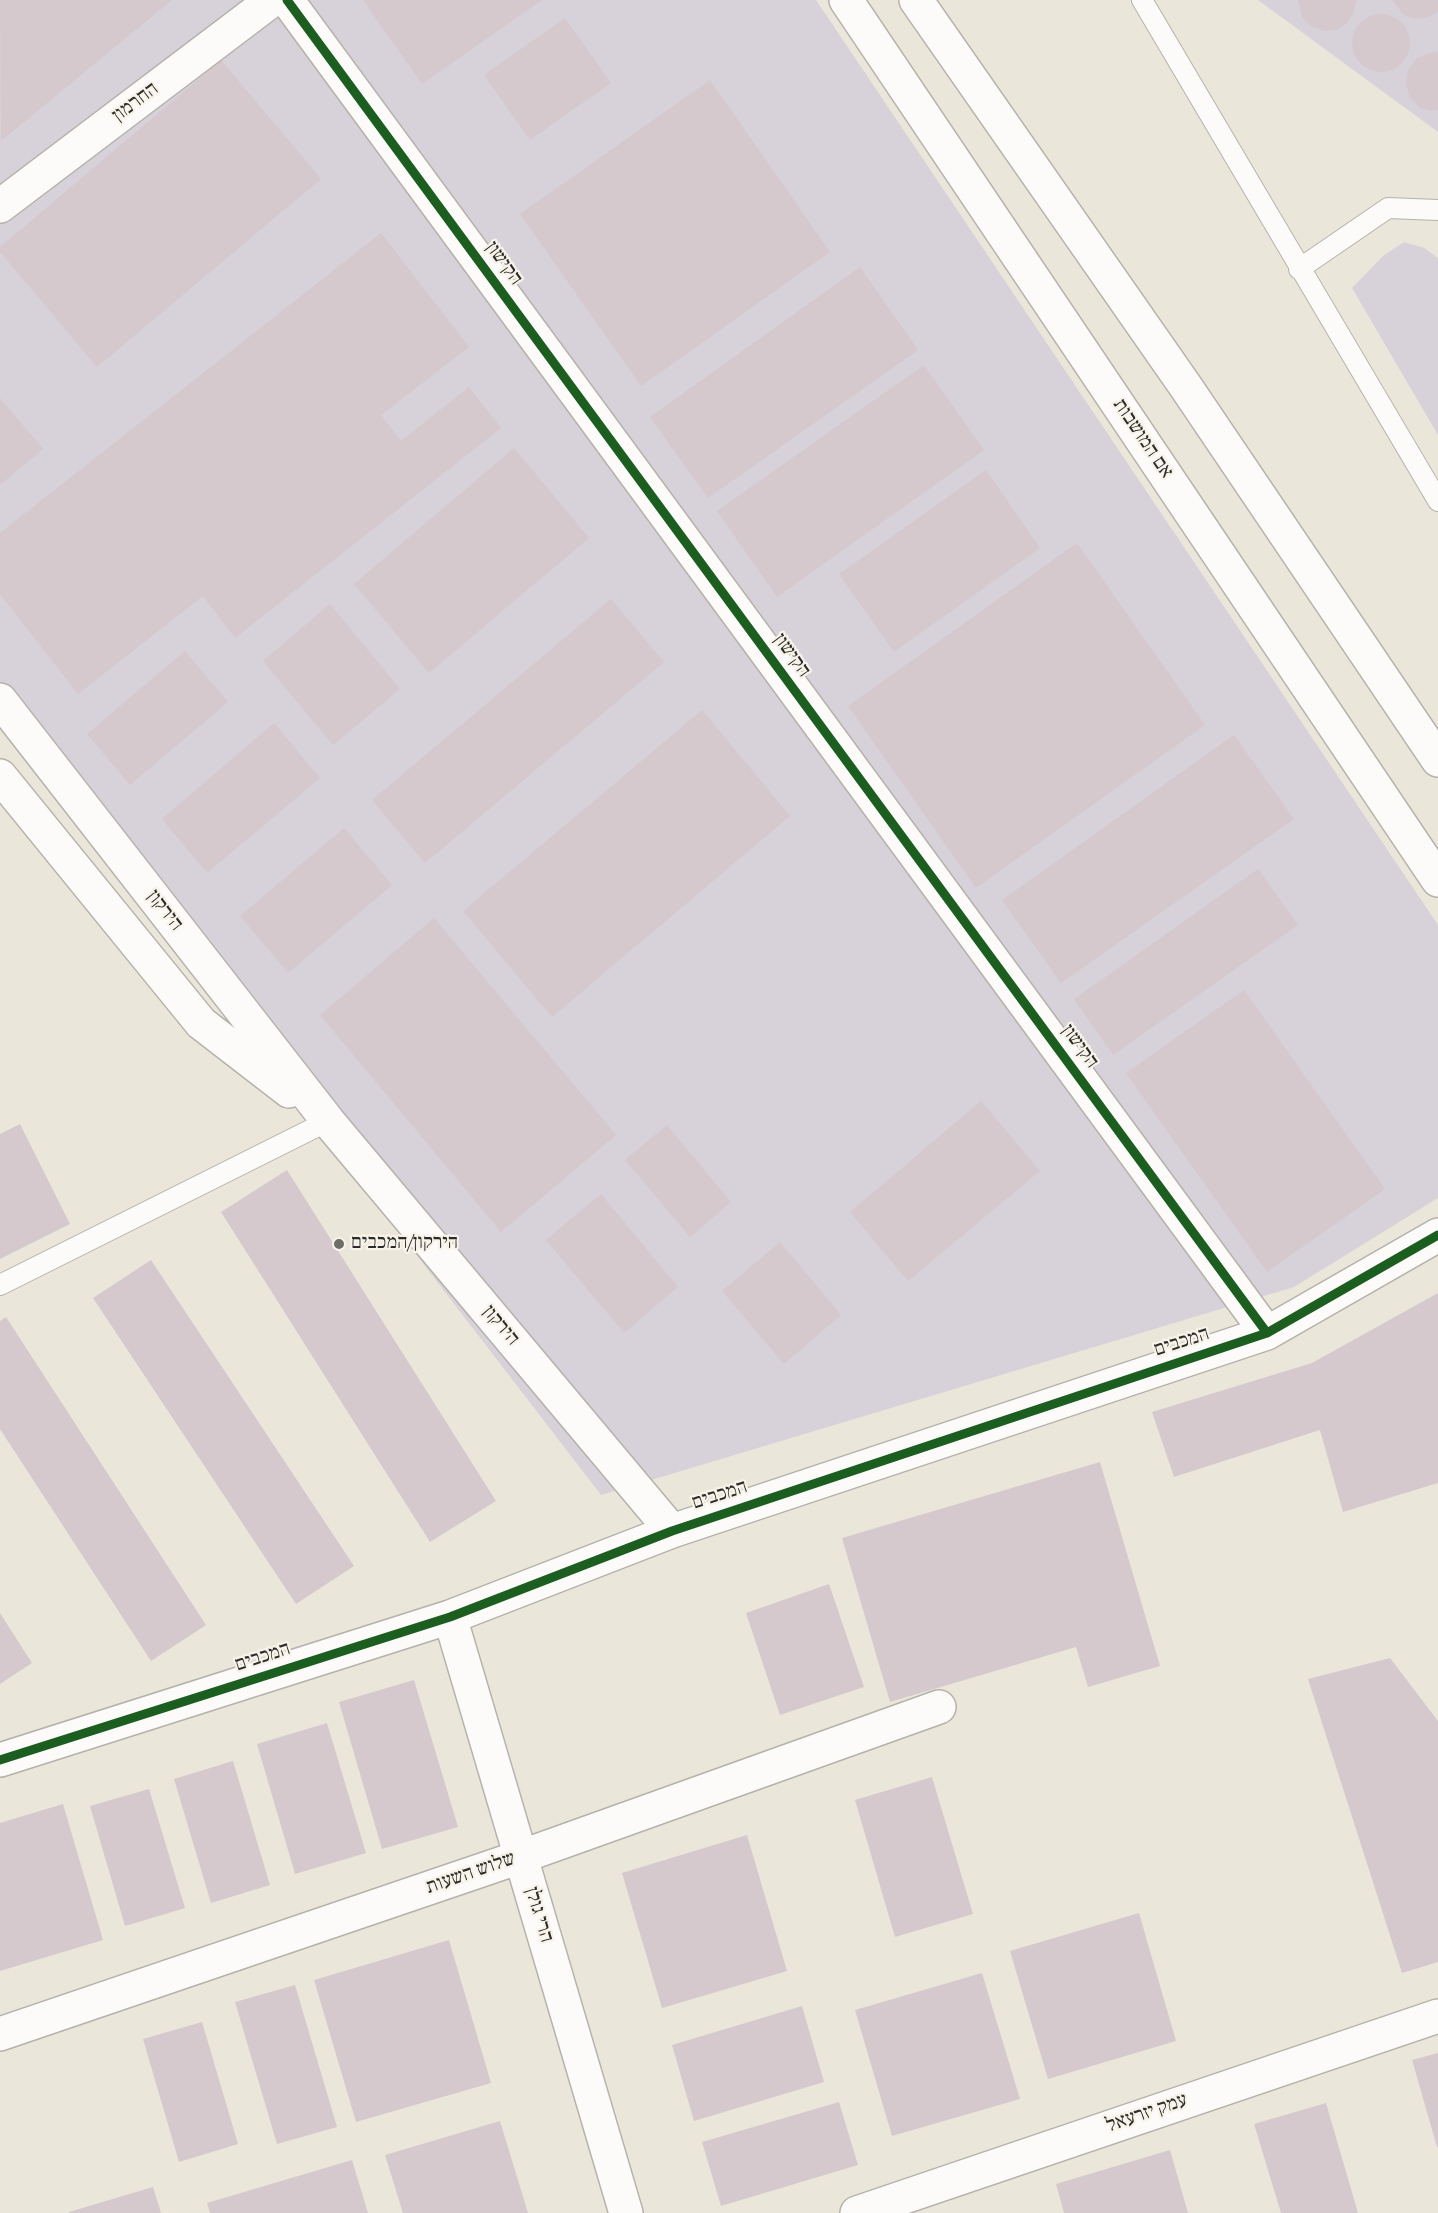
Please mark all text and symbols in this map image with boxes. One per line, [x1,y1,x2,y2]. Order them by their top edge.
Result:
street label: החרמון [108,78,164,128]
street label: הקישון [479,237,527,291]
street label: אם המושבות [1107,395,1177,483]
street label: הקישון [767,629,815,683]
street label: הירקון [141,886,187,936]
street label: הקישון [1055,1020,1103,1074]
place label: הירקון/המכבים [351,1232,458,1256]
marker: הירקון/המכבים [332,1237,346,1251]
street label: הירקון [476,1301,524,1351]
street label: המכבים [1151,1323,1213,1363]
street label: המכבים [689,1476,751,1516]
street label: המכבים [232,1638,294,1678]
street label: שלוש השעות [423,1848,519,1900]
street label: הרי גולן [518,1884,558,1946]
street label: עמק יזרעאל [1103,2089,1191,2139]

